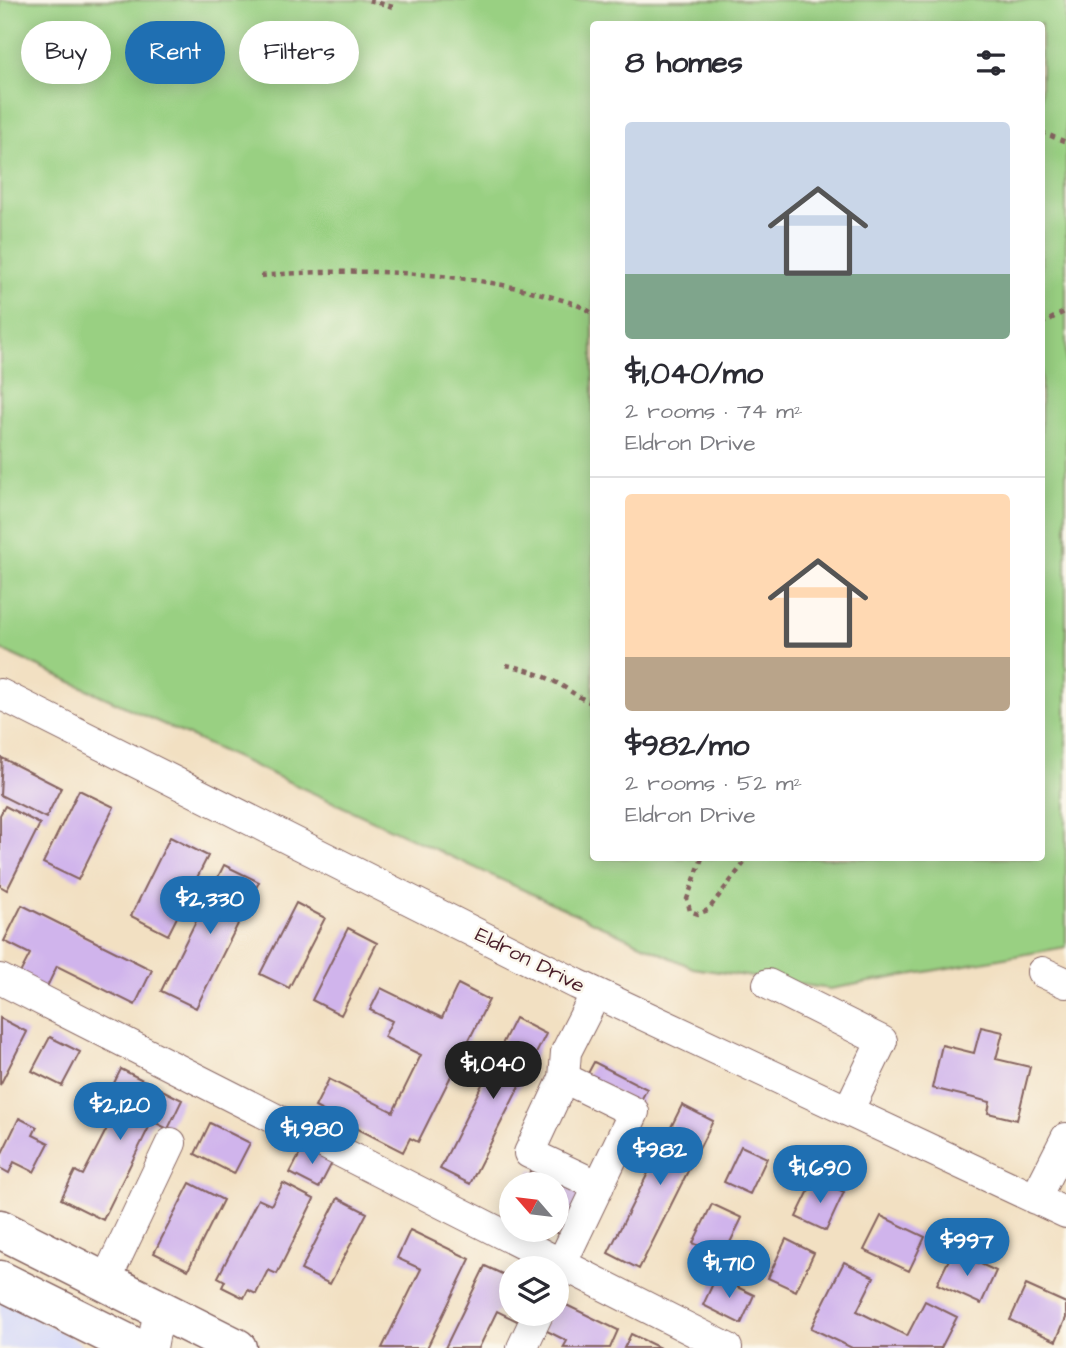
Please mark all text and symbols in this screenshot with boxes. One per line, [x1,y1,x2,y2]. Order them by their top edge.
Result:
chip: Buy [21,21,111,84]
chip: Rent [125,21,225,84]
chip: Filters [239,21,359,84]
text: 8 homes [625,42,743,84]
icon: filters [972,44,1010,82]
icon: home [755,168,881,294]
text: $1,040/mo [625,353,763,395]
text: 2 rooms · 74 m² [625,395,803,427]
text: Eldron Drive [625,427,756,459]
icon: home [755,540,881,666]
text: $982/mo [625,725,749,767]
text: 2 rooms · 52 m² [625,767,802,799]
text: Eldron Drive [625,799,756,831]
pin: $2,330 [153,876,267,936]
text: $2,330 [176,883,244,915]
street label: Eldron Drive [470,920,590,1000]
pin: $1,040 [436,1042,550,1101]
text: $1,040 [461,1048,525,1080]
pin: $2,120 [63,1082,177,1142]
text: $2,120 [90,1089,150,1121]
pin: $1,980 [255,1106,369,1166]
text: $1,980 [281,1113,343,1145]
pin: $982 [619,1128,701,1187]
text: $982 [633,1134,687,1166]
pin: $1,690 [763,1146,877,1205]
text: $1,690 [789,1152,851,1184]
north arrow [499,1172,569,1242]
map controls [499,1172,569,1326]
pin: $997 [926,1218,1008,1278]
text: $997 [940,1225,994,1257]
pin: $1,710 [672,1240,786,1300]
text: $1,710 [703,1247,755,1279]
button: layers [499,1256,569,1326]

